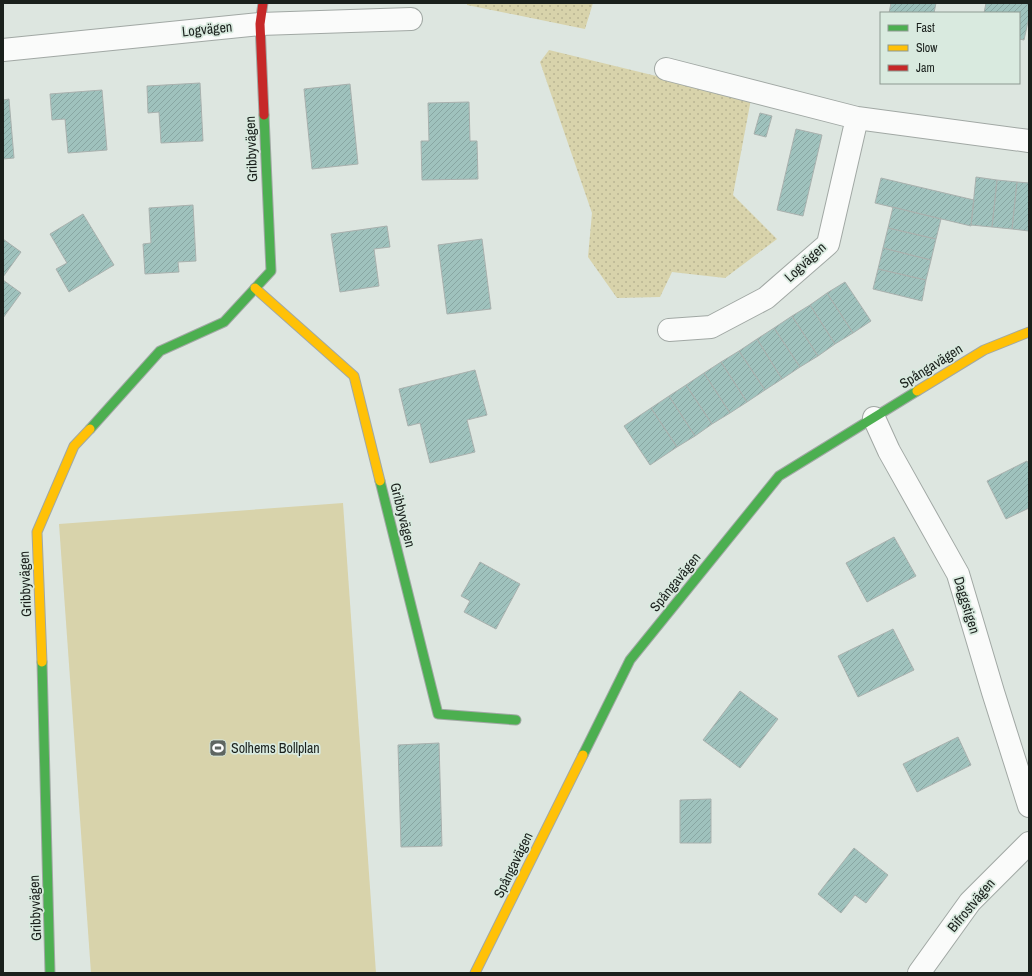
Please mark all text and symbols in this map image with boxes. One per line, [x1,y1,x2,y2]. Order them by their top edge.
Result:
legend [880,12,1020,84]
street label: Logvägen [181,17,233,41]
text: Fast [916,20,935,36]
text: Slow [916,40,938,56]
text: Jam [916,60,935,76]
street label: Gribbyvägen [241,116,261,182]
street label: Logvägen [780,238,830,286]
street label: Spångavägen [896,340,966,392]
street label: Gribbyvägen [386,481,420,549]
street label: Spångavägen [646,549,704,615]
street label: Gribbyvägen [15,551,35,617]
street label: Daggstigen [950,574,984,636]
sports icon: Solhems Bollplan [208,738,228,758]
place label: Solhems Bollplan [231,739,320,757]
street label: Spångavägen [489,829,537,901]
street label: Gribbyvägen [25,875,45,941]
street label: Bifrostvägen [943,875,999,935]

